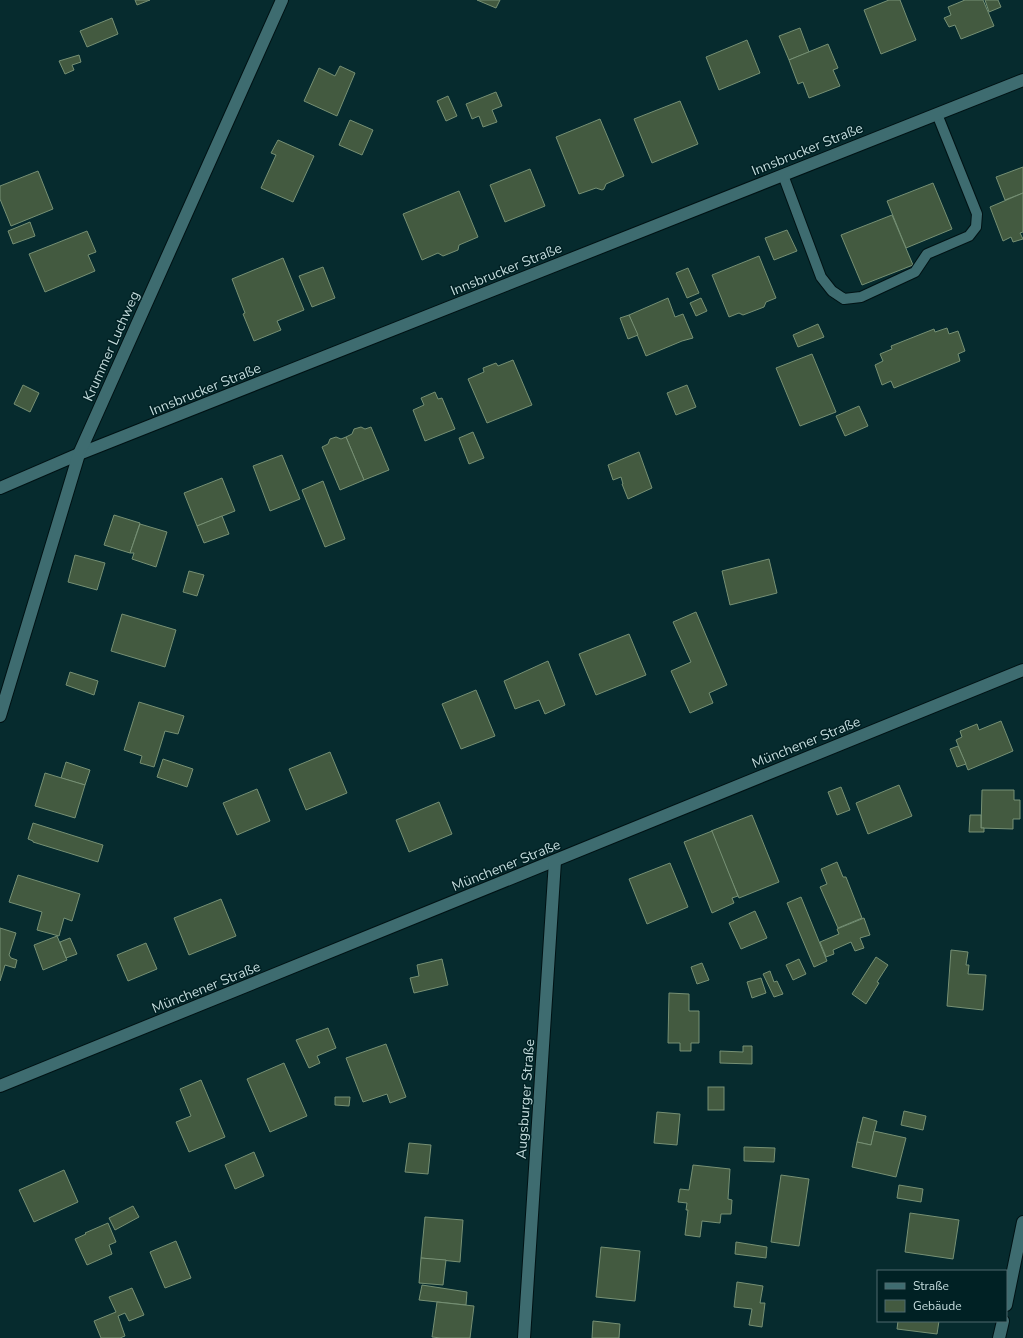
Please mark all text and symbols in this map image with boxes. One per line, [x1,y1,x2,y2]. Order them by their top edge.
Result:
street label: Innsbrucker Straße [749,118,866,180]
street label: Innsbrucker Straße [448,238,565,300]
street label: Krummer Luchweg [79,288,144,404]
street label: Innsbrucker Straße [147,358,264,420]
street label: Münchener Straße [749,712,863,773]
street label: Münchener Straße [449,835,563,896]
street label: Münchener Straße [149,957,263,1018]
street label: Augsburger Straße [512,1038,539,1160]
legend [877,1270,1007,1322]
text: Straße [913,1278,949,1294]
text: Gebäude [913,1298,962,1314]

